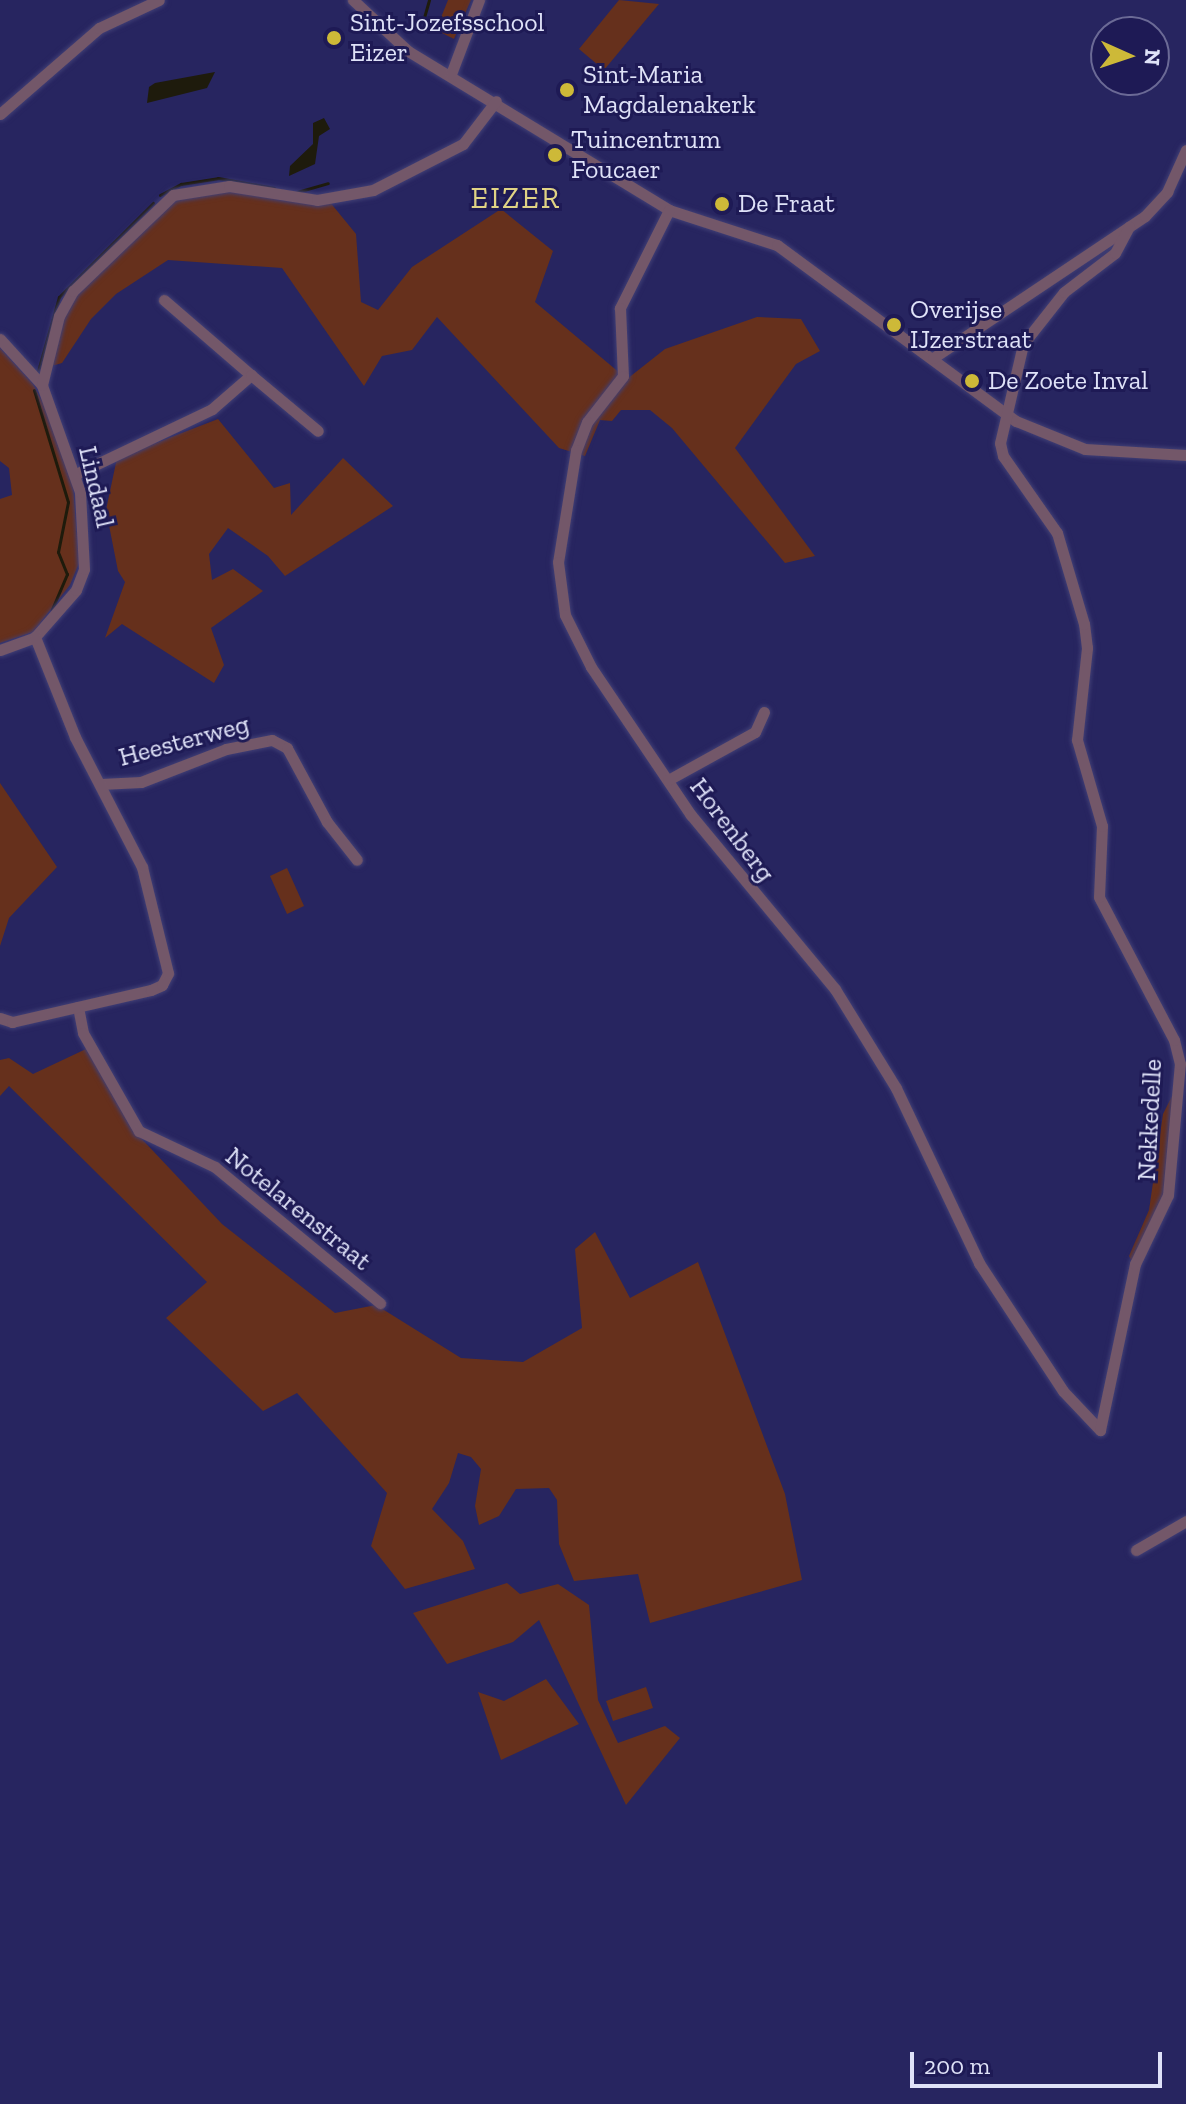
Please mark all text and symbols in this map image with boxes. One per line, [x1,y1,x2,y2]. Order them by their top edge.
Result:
place label: Sint-Jozefsschool Eizer [350,7,544,68]
north arrow [1090,16,1170,96]
marker: Sint-Jozefsschool Eizer [325,29,343,47]
text: N [1139,48,1166,66]
place label: Sint-Maria Magdalenakerk [583,59,755,120]
marker: Sint-Maria Magdalenakerk [558,81,576,99]
place label: Tuincentrum Foucaer [571,124,721,186]
marker: Tuincentrum Foucaer [546,146,564,164]
district label: EIZER [471,180,561,216]
place label: De Fraat [738,188,835,220]
marker: De Fraat [713,195,731,213]
place label: Overijse IJzerstraat [910,294,1031,356]
marker: Overijse IJzerstraat [885,316,903,334]
place label: De Zoete Inval [988,365,1148,397]
marker: De Zoete Inval [963,372,981,390]
street label: Lindaal [72,443,120,531]
street label: Heesterweg [115,709,253,773]
street label: Horenberg [683,772,781,888]
street label: Nekkedelle [1131,1058,1169,1182]
street label: Notelarenstraat [219,1141,377,1277]
scale bar [914,2036,1166,2086]
text: 200 m [924,2051,990,2080]

